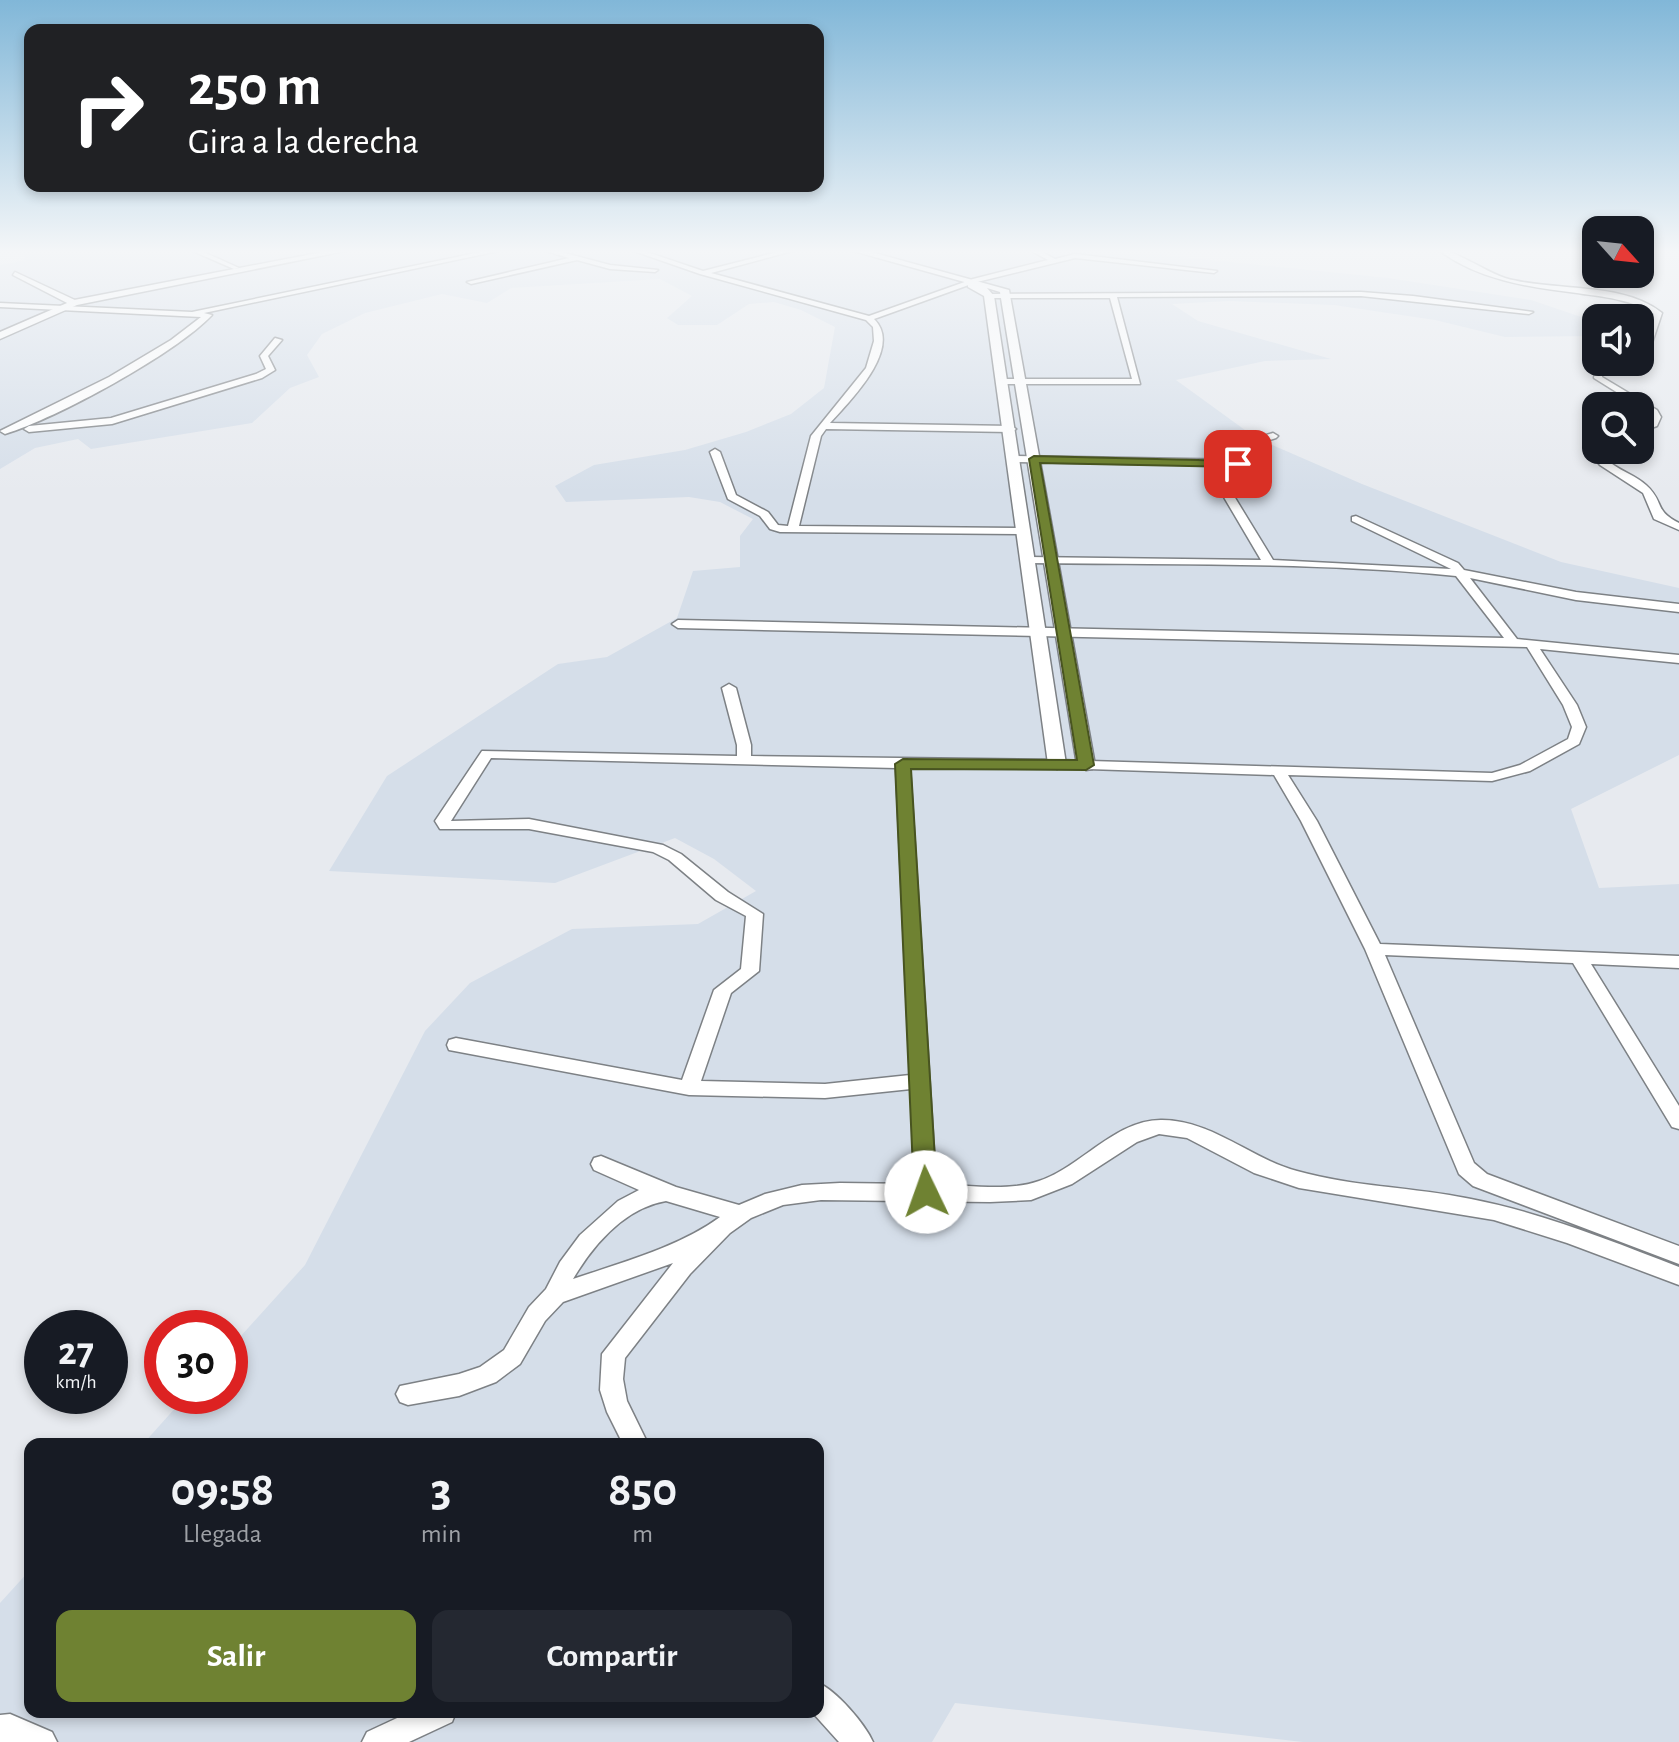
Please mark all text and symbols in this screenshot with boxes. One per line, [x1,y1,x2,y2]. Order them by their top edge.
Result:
icon: right [56,56,160,160]
text: 250 m [188,59,321,115]
text: Gira a la derecha [188,124,419,160]
north arrow [1582,216,1654,288]
map controls [1582,216,1654,464]
button: sound [1582,304,1654,376]
button: search [1582,392,1654,464]
pin [1204,430,1272,498]
icon: arrive [1216,442,1260,486]
position arrow [884,1150,968,1234]
speed limit sign: 30 [144,1310,248,1414]
text: 27 [58,1332,94,1372]
text: km/h [55,1372,97,1392]
text: 09:58 [171,1467,274,1515]
text: 3 [431,1467,451,1515]
text: 850 [608,1467,677,1515]
text: Llegada [183,1521,262,1547]
text: min [421,1521,461,1547]
text: m [632,1521,653,1547]
button: Salir [56,1610,416,1702]
button: Compartir [432,1610,792,1702]

